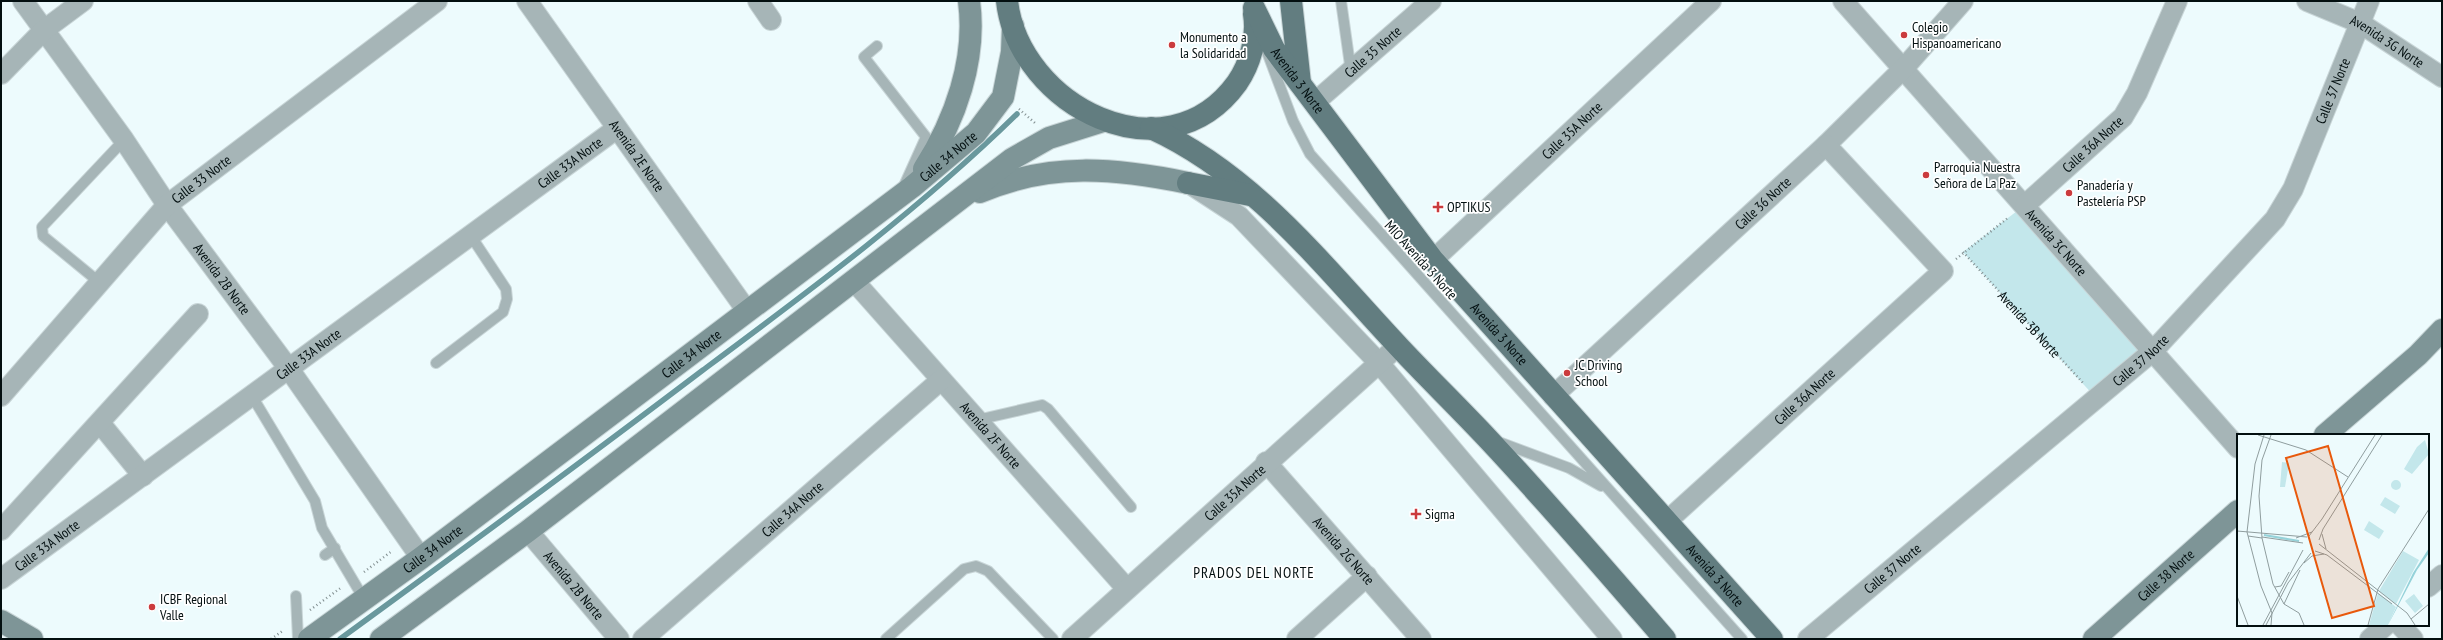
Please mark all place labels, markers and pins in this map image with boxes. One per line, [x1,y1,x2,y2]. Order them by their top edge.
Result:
place label: Colegio Hispanoamericano [1912,18,2001,52]
place label: Monumento a la Solidaridad [1180,28,1247,62]
marker: Colegio Hispanoamericano [1899,30,1909,40]
marker: Monumento a la Solidaridad [1167,40,1177,50]
place label: Parroquia Nuestra Señora de La Paz [1934,158,2020,192]
marker: Parroquia Nuestra Señora de La Paz [1921,170,1931,180]
place label: Panadería y Pastelería PSP [2077,176,2146,210]
marker: Panadería y Pastelería PSP [2064,188,2074,198]
place label: OPTIKUS [1447,198,1491,216]
marker: OPTIKUS [1432,201,1444,213]
place label: JC Driving School [1574,356,1622,390]
marker: JC Driving School [1562,368,1572,378]
place label: Sigma [1425,505,1455,523]
marker: Sigma [1410,508,1422,520]
place label: ICBF Regional Valle [159,590,228,624]
marker: ICBF Regional Valle [147,602,157,612]

